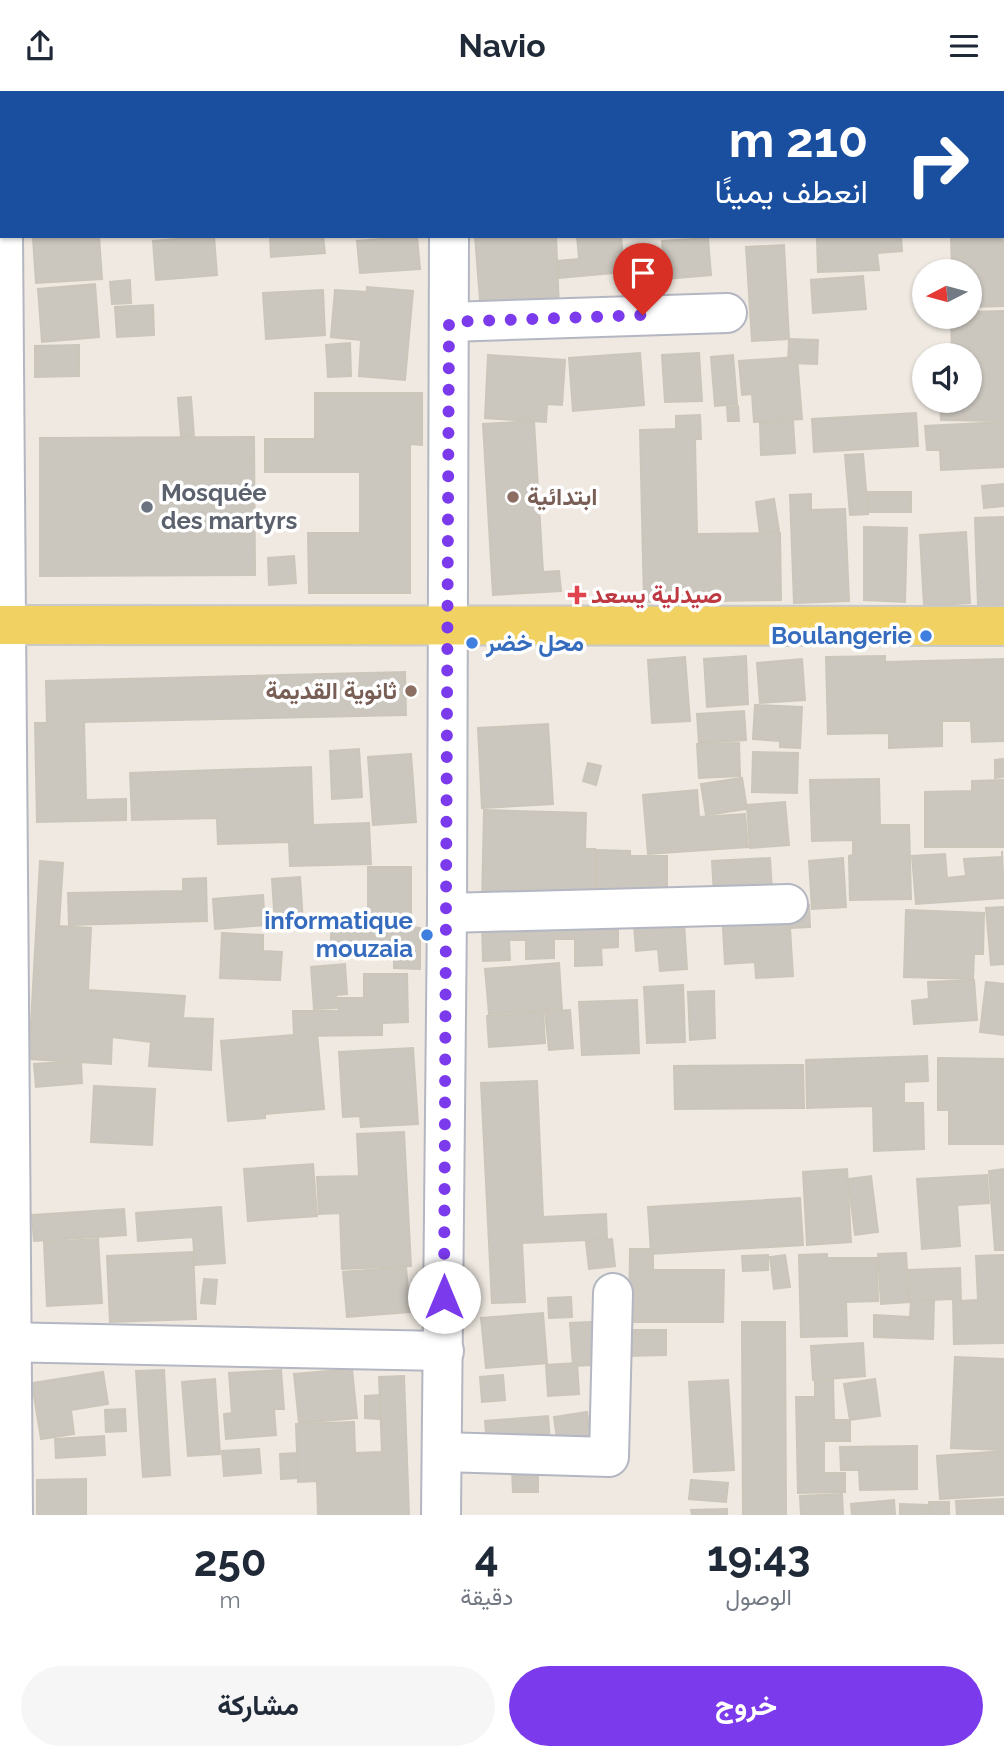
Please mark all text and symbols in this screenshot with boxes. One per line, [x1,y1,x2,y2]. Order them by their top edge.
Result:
icon: share [21,27,59,65]
text: Navio [458,27,546,64]
icon: menu [945,27,983,65]
text: 210 m [729,111,868,168]
icon: right [892,119,983,210]
text: انعطف يمينًا [715,173,868,210]
pin [613,243,673,315]
icon: arrive [624,254,662,292]
north arrow [912,259,982,329]
map controls [912,259,982,413]
button: sound [912,343,982,413]
place label: Mosquée des martyrs [161,478,298,535]
place label: ابتدائية [527,482,597,511]
marker: ابتدائية [505,489,521,505]
marker: Mosquée des martyrs [139,499,155,515]
place label: صيدلية يسعد [591,580,722,609]
marker: صيدلية يسعد [569,587,585,603]
place label: Boulangerie [771,621,912,650]
place label: محل خضر [485,628,584,658]
marker: Boulangerie [918,628,934,644]
marker: محل خضر [464,635,480,651]
place label: ثانوية القديمة [265,676,397,706]
marker: ثانوية القديمة [403,683,419,699]
place label: informatique mouzaia [264,906,413,963]
marker: informatique mouzaia [419,927,435,943]
position arrow [407,1260,481,1334]
text: 4 [475,1532,499,1581]
text: 19:43 [707,1532,810,1581]
text: 250 [194,1537,266,1586]
text: دقيقة [460,1583,513,1610]
text: الوصول [726,1583,792,1610]
text: m [220,1586,241,1613]
button: مشاركة [21,1666,495,1746]
button: خروج [509,1666,983,1746]

